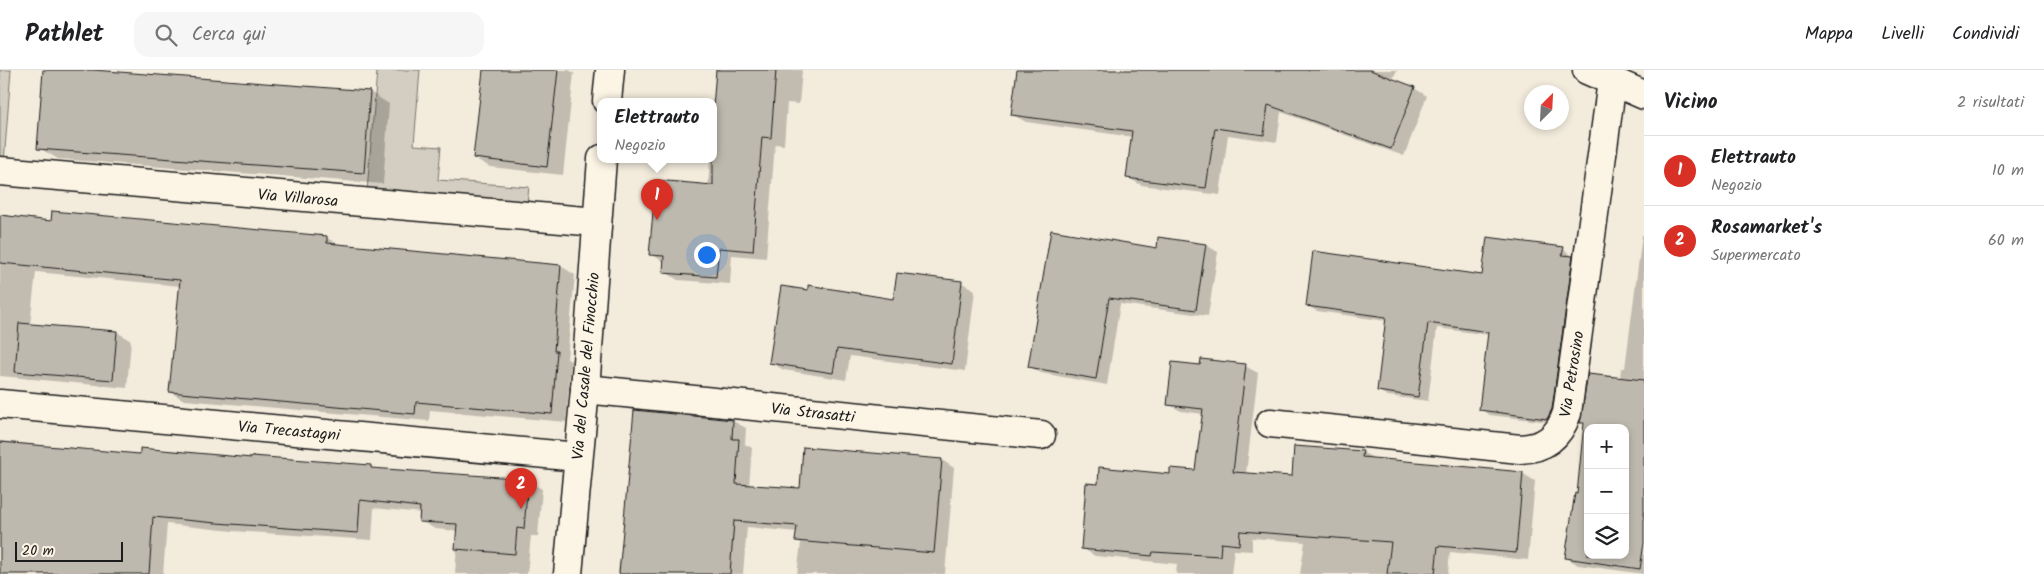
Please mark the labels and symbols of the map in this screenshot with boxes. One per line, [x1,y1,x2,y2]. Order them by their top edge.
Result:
north arrow [1524,85,1569,130]
pin: 1 [641,179,673,220]
street label: Via Villarosa [257,183,339,214]
your location [694,242,720,268]
street label: Via del Casale del Finocchio [566,271,607,461]
street label: Via Petrosino [1553,329,1592,419]
street label: Via Strasatti [770,397,857,430]
street label: Via Trecastagni [237,415,342,449]
pin: 2 [505,468,537,509]
scale bar [15,539,122,562]

